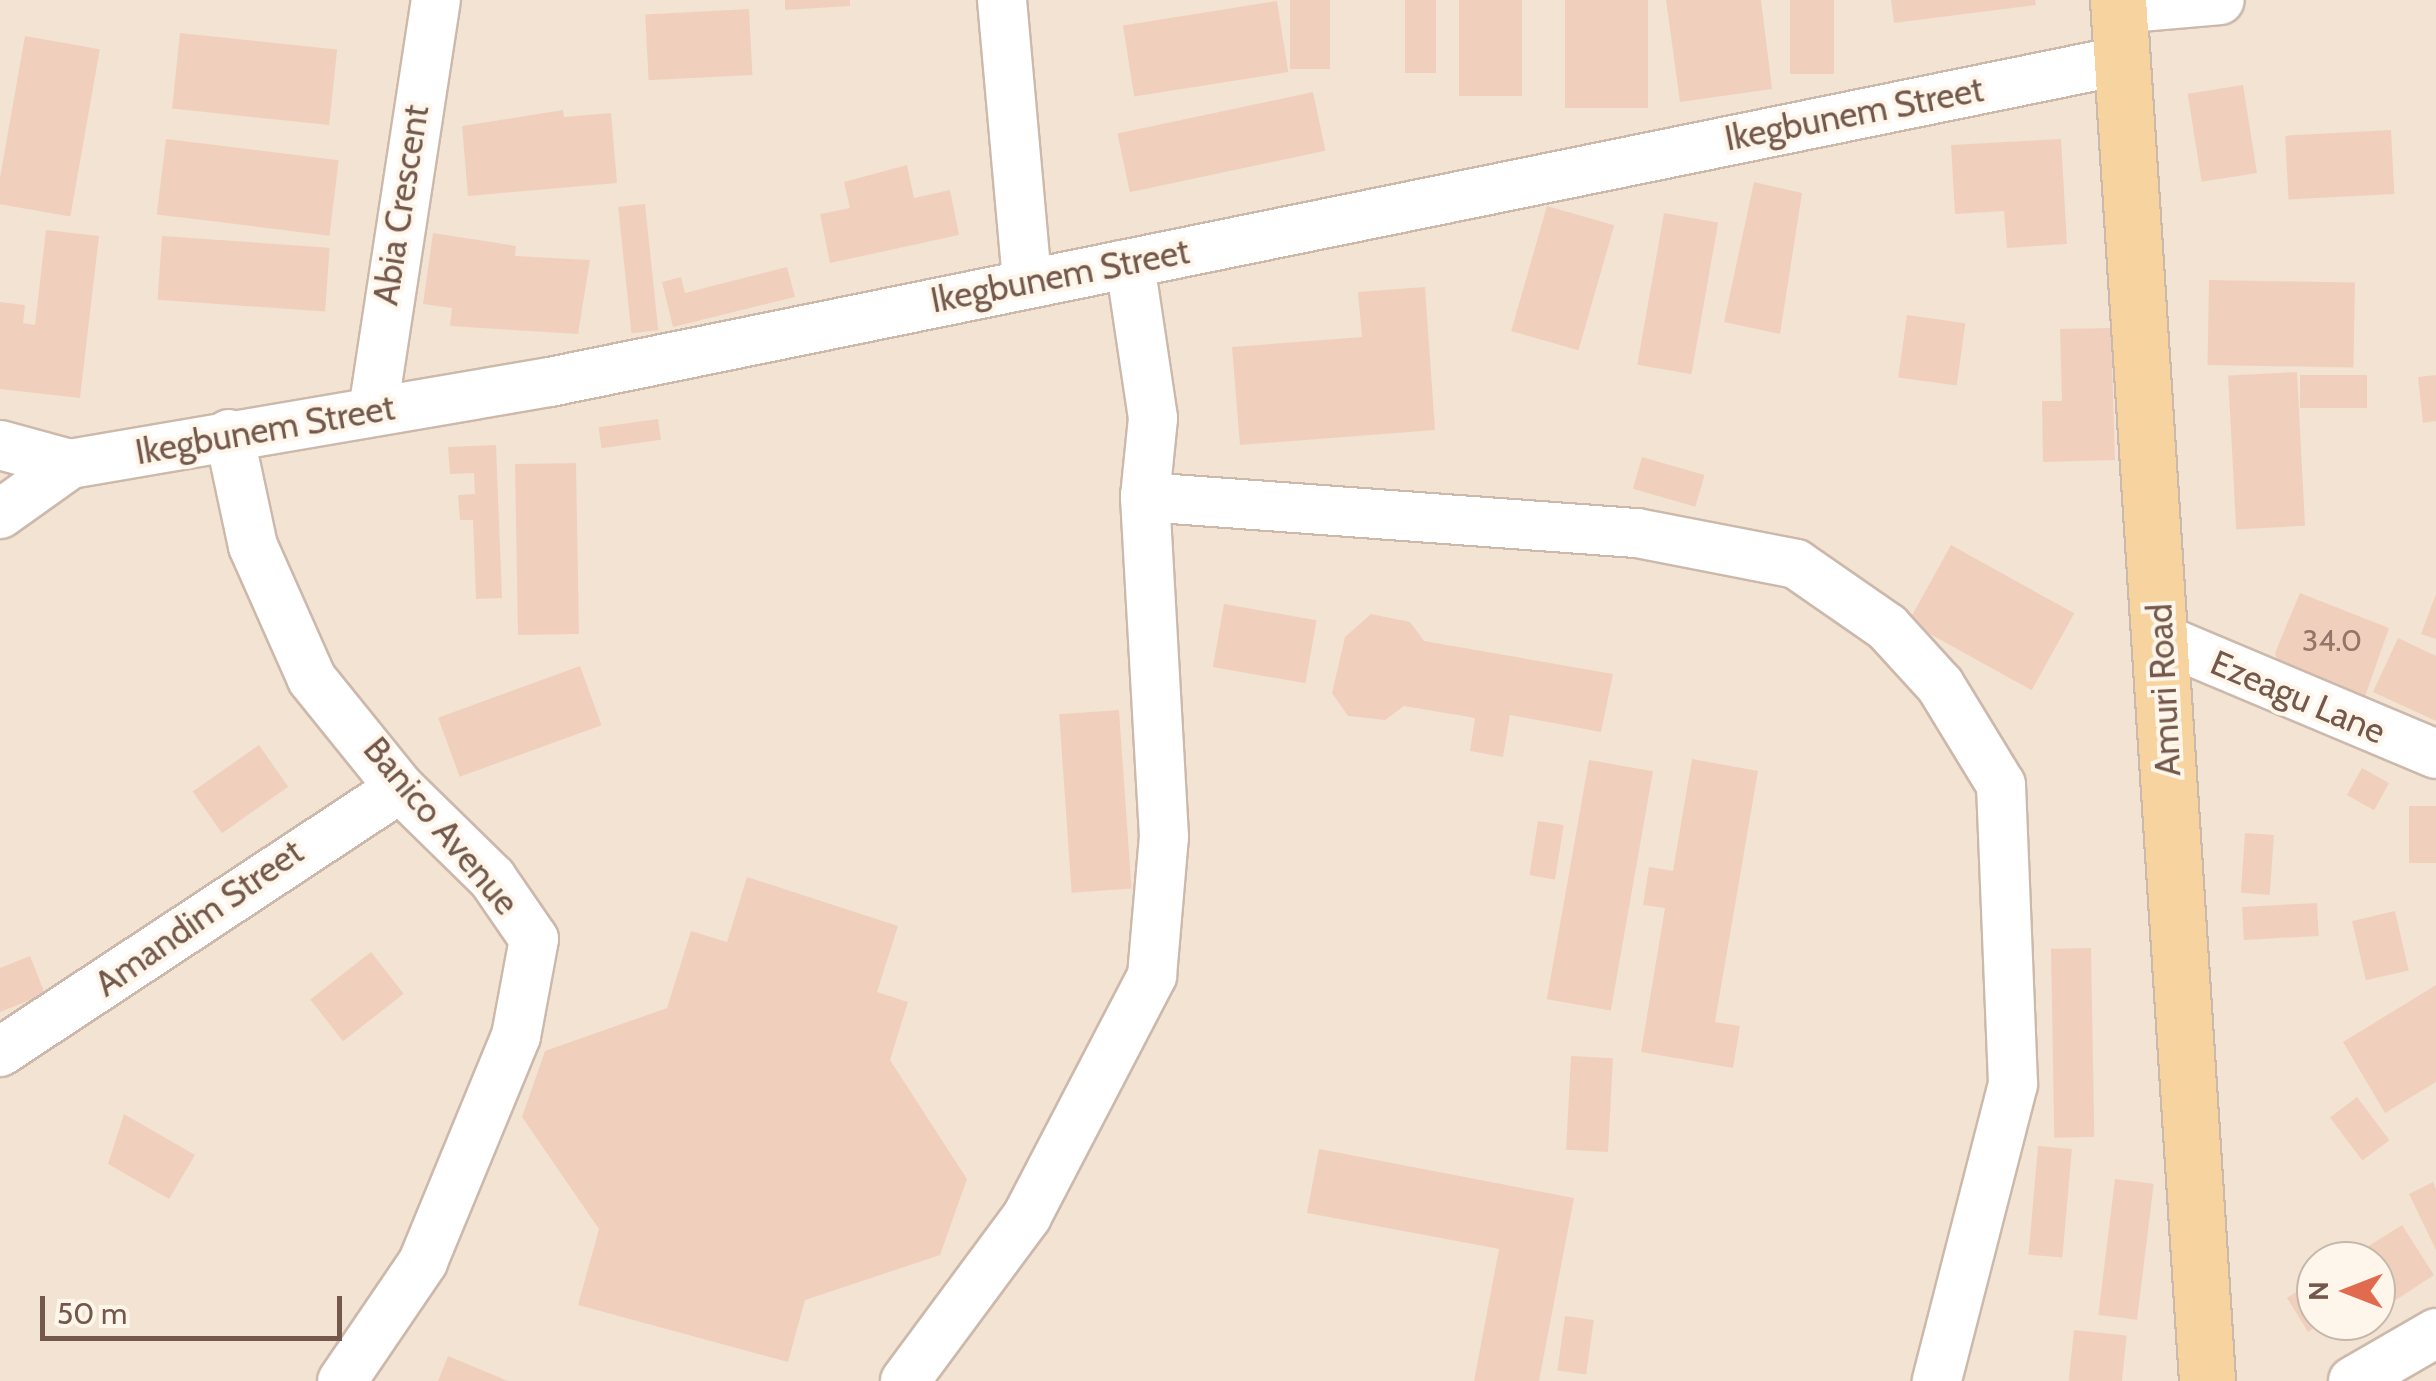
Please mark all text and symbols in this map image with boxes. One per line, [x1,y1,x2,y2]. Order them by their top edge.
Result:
street label: Ikegbunem Street [1721,68,1987,160]
street label: Abia Crescent [364,102,438,308]
street label: Ikegbunem Street [927,230,1193,322]
street label: Ikegbunem Street [132,387,398,473]
street label: Amuri Road [2139,603,2189,777]
house number: 34.0 [2302,623,2362,659]
street label: Ezeagu Lane [2204,641,2392,753]
street label: Banico Avenue [355,729,527,923]
street label: Amandim Street [87,831,311,1005]
north arrow [2296,1241,2396,1341]
scale bar [45,1276,348,1338]
text: N [2301,1281,2335,1301]
text: 50 m [57,1295,127,1332]

